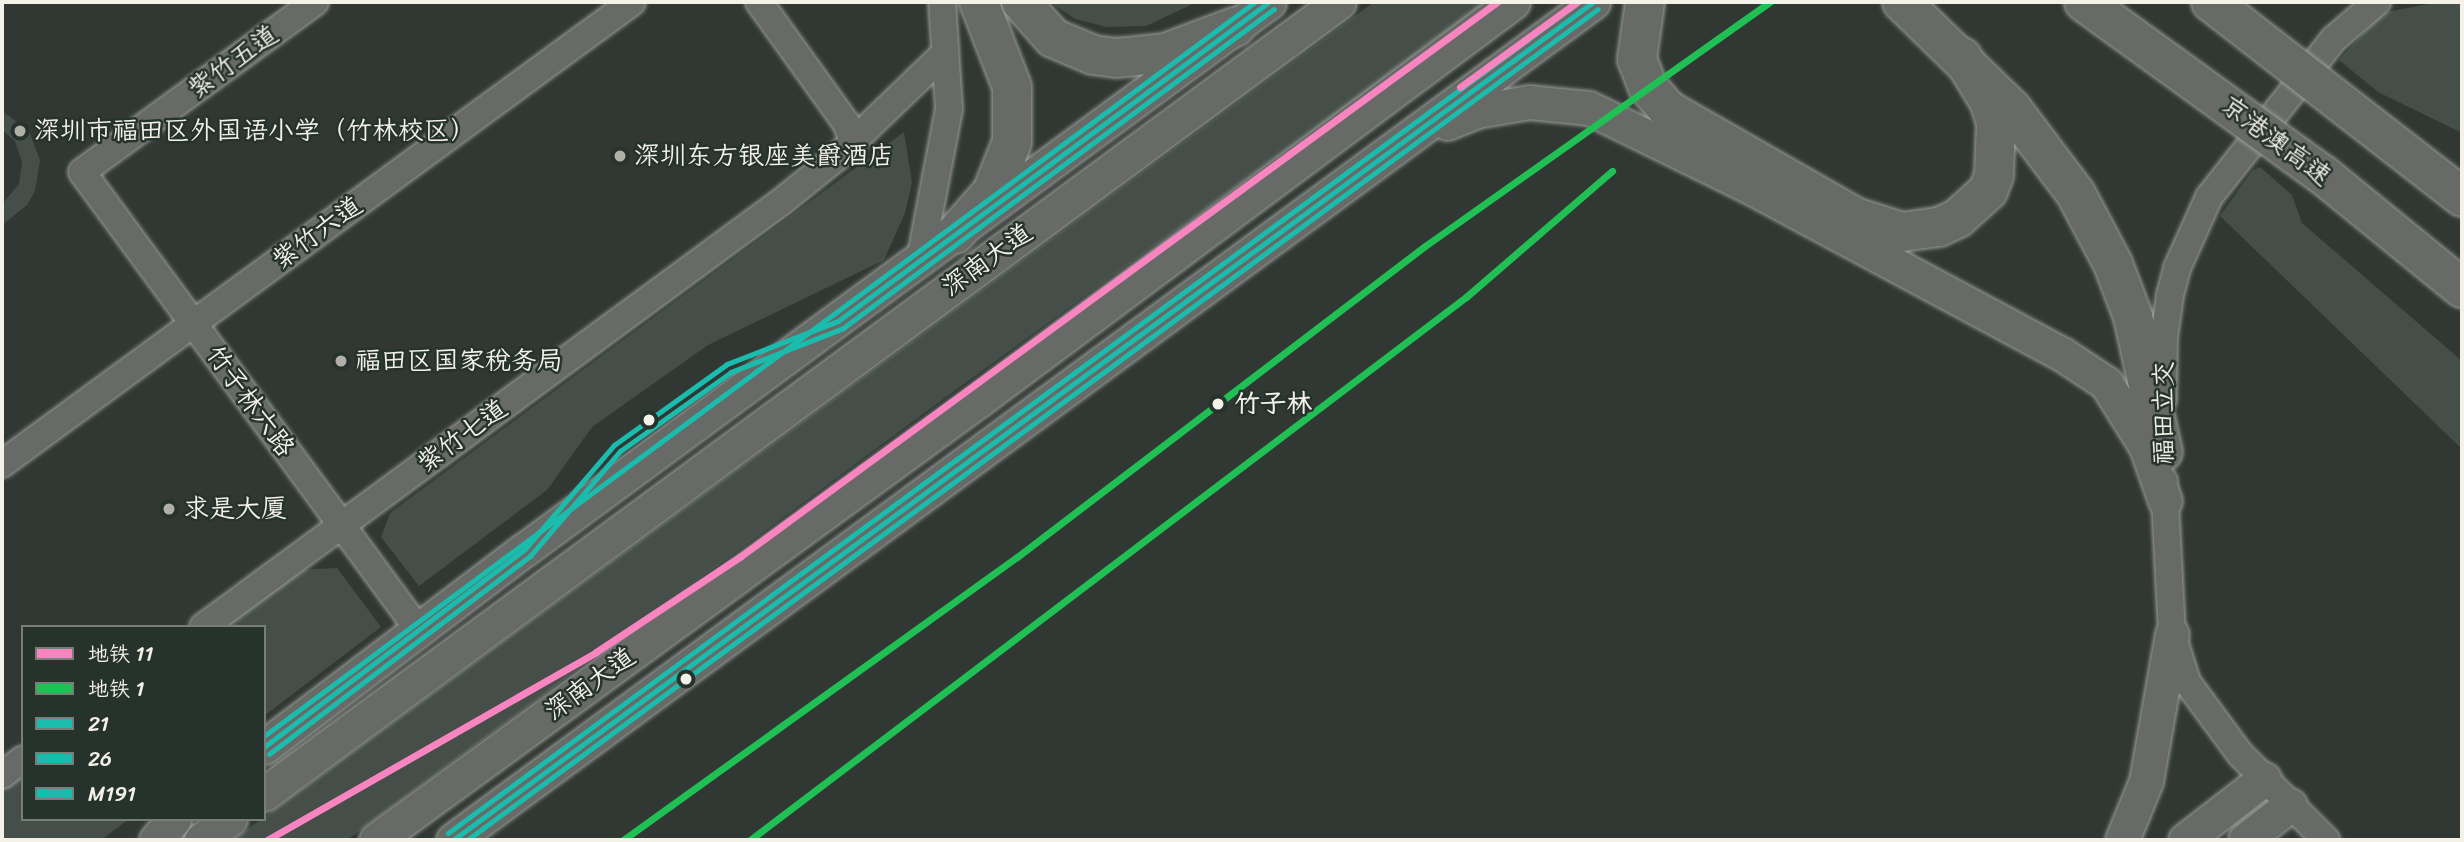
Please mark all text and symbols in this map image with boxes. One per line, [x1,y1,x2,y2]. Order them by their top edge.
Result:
street label: 紫竹五道 [182,19,284,105]
street label: 京港澳高速 [2215,89,2337,193]
place label: 深圳市福田区外国语小学（竹林校区） [34,115,476,147]
marker: 深圳市福田区外国语小学（竹林校区） [12,123,28,139]
place label: 深圳东方银座美爵酒店 [634,140,894,172]
marker: 深圳东方银座美爵酒店 [612,148,628,164]
street label: 紫竹六道 [266,190,368,276]
street label: 深南大道 [936,217,1038,303]
street label: 竹子林六路 [199,339,301,463]
place label: 福田区国家税务局 [355,345,563,377]
marker: 福田区国家税务局 [333,353,349,369]
street label: 福田立交 [2148,361,2180,465]
place label: 竹子林 [1234,388,1312,420]
street label: 紫竹七道 [411,393,513,479]
marker: 竹子林 [1208,394,1228,414]
unlabelled marker [642,413,656,427]
place label: 求是大厦 [183,493,287,525]
marker: 求是大厦 [161,501,177,517]
legend [21,625,266,821]
text: 地铁 11 [88,635,153,673]
street label: 深南大道 [539,641,641,727]
text: 地铁 1 [88,670,144,708]
unlabelled marker [679,672,693,686]
text: 21 [88,705,109,743]
text: 26 [88,740,112,778]
text: M191 [88,775,136,813]

